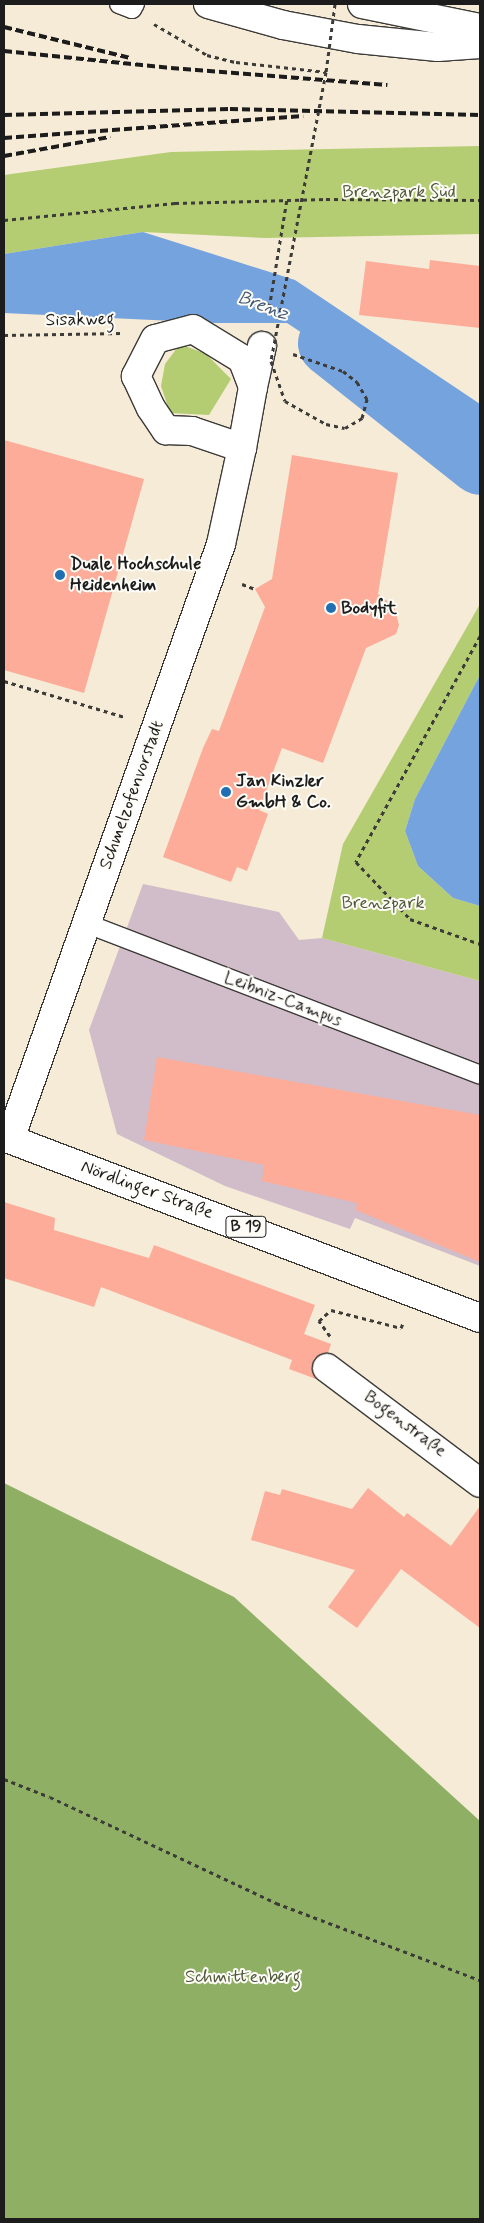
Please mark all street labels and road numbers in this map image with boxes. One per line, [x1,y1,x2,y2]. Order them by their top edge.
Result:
street label: Sisakweg [45,309,115,331]
street label: Schmelzofenvorstadt [95,718,169,872]
street label: Leibniz-Campus [221,967,345,1031]
street label: Nördlinger Straße [78,1156,216,1224]
road number: B 19 [225,1214,267,1240]
street label: Bogenstraße [359,1386,451,1462]

